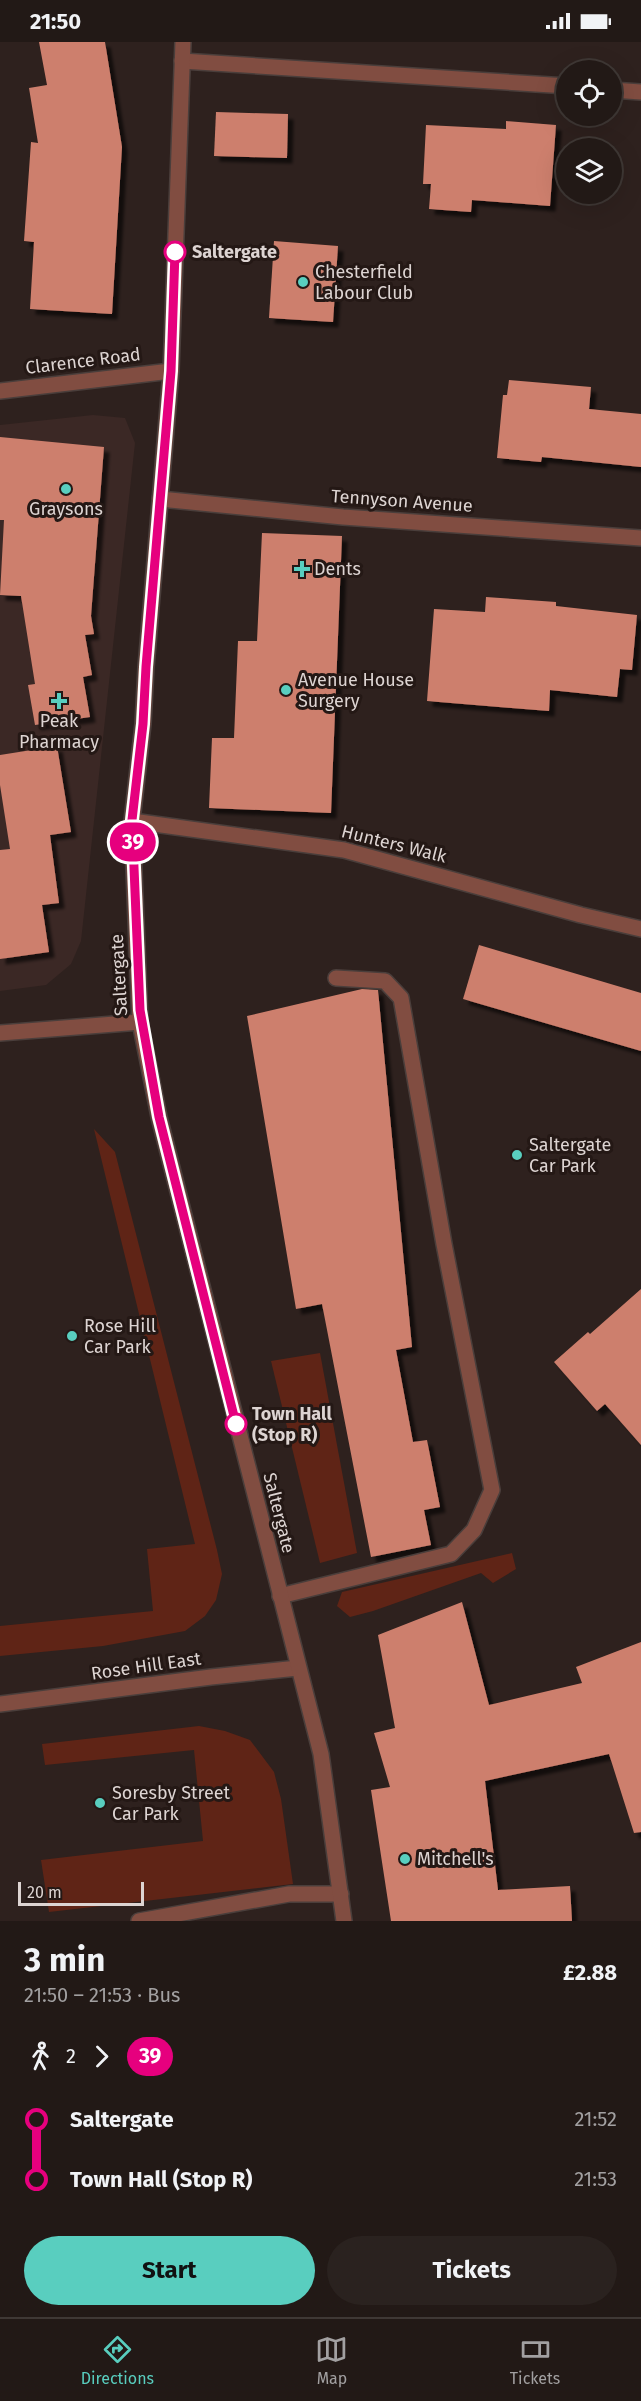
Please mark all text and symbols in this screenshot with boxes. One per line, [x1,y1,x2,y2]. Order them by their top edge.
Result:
text: 21:50 [30,8,81,35]
map controls [556,60,622,204]
button: locate [556,60,622,126]
button: layers [556,138,622,204]
marker: Saltergate [164,241,186,263]
place label: Saltergate [192,241,277,263]
place label: Chesterfield Labour Club [315,261,413,304]
marker: Chesterfield Labour Club [296,275,310,289]
street label: Clarence Road [24,343,142,379]
marker: Graysons [59,482,73,496]
street label: Tennyson Avenue [330,485,474,517]
place label: Graysons [29,498,103,520]
place label: Dents [314,558,361,580]
marker: Dents [295,562,309,576]
place label: Avenue House Surgery [298,669,414,712]
marker: Avenue House Surgery [279,683,293,697]
marker: Peak Pharmacy [52,694,66,708]
place label: Peak Pharmacy [19,710,99,753]
street label: Hunters Walk [339,820,450,868]
line badge: 39 [106,822,160,862]
text: 39 [122,829,144,855]
street label: Saltergate [106,933,132,1017]
place label: Saltergate Car Park [529,1134,611,1177]
marker: Saltergate Car Park [510,1148,524,1162]
place label: Rose Hill Car Park [84,1315,156,1358]
marker: Rose Hill Car Park [65,1329,79,1343]
place label: Town Hall (Stop R) [252,1403,332,1446]
marker: Town Hall (Stop R) [225,1413,247,1435]
street label: Saltergate [258,1470,300,1556]
street label: Rose Hill East [90,1647,203,1685]
place label: Soresby Street Car Park [112,1782,231,1825]
marker: Soresby Street Car Park [93,1796,107,1810]
place label: Mitchell's [417,1848,494,1870]
marker: Mitchell's [398,1852,412,1866]
scale bar [18,1879,144,1906]
text: 20 m [27,1883,62,1902]
text: 3 min [24,1940,105,1980]
text: £2.88 [563,1959,617,1986]
text: 21:50 – 21:53 · Bus [24,1983,180,2007]
icon: walk [24,2040,57,2073]
icon: forward [85,2040,118,2073]
text: 39 [139,2043,161,2069]
text: 2 [66,2044,76,2068]
text: Saltergate [70,2106,174,2133]
text: 21:52 [574,2107,617,2131]
text: Town Hall (Stop R) [70,2166,252,2193]
text: 21:53 [574,2167,617,2191]
button: Start [24,2236,315,2305]
button: Tickets [327,2236,617,2305]
tab: Directions [81,2333,154,2388]
tab: Map [315,2333,348,2388]
tab: Tickets [510,2333,560,2388]

